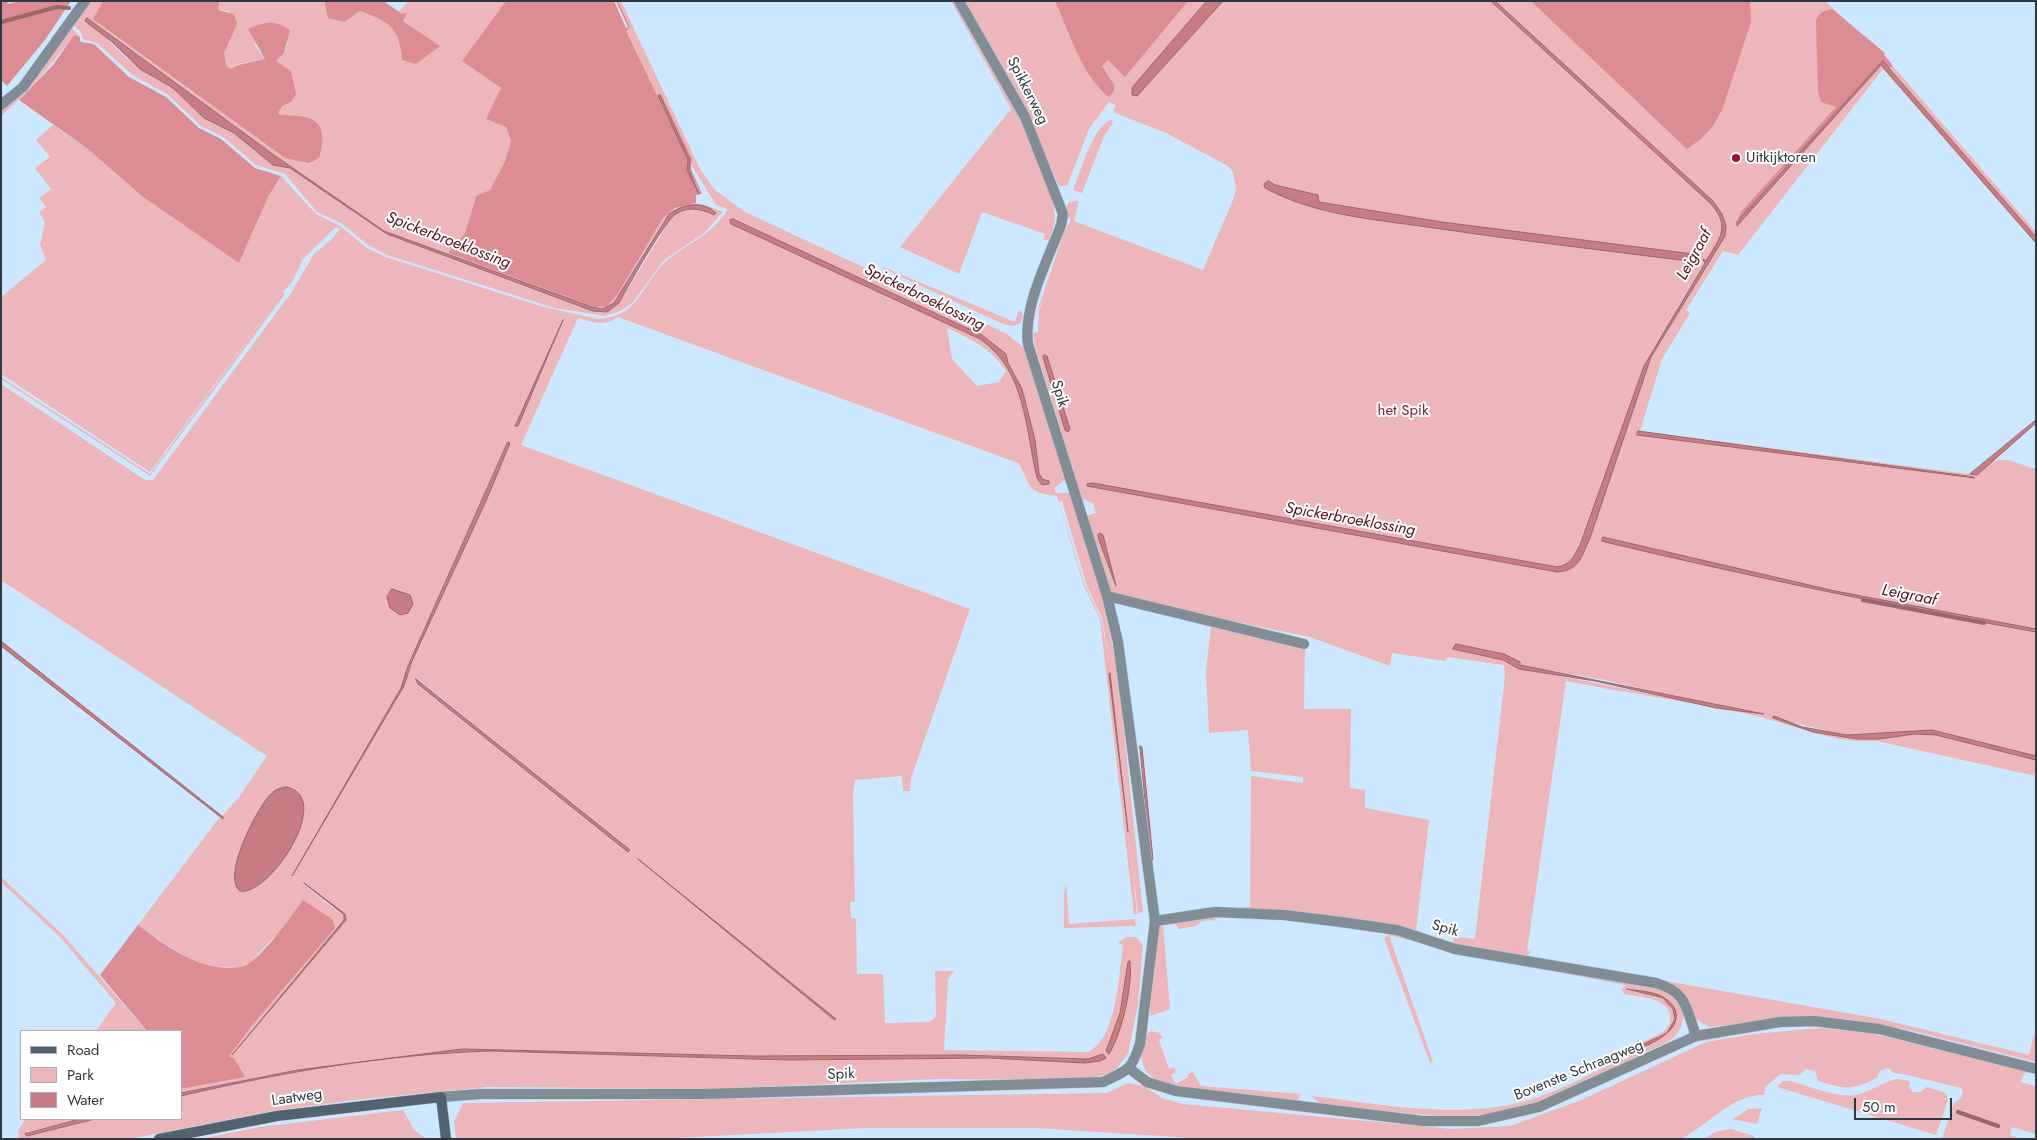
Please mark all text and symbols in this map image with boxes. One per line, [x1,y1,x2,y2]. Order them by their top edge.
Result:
street label: Spikkerweg [1002,54,1052,128]
place label: Uitkijktoren [1746,149,1816,167]
marker: Uitkijktoren [1730,152,1742,164]
water label: Spickerbroeklossing [383,208,513,274]
water label: Leigraaf [1673,226,1717,284]
water label: Spickerbroeklossing [861,261,987,335]
street label: Spik [1046,378,1072,410]
park label: het Spik [1378,402,1428,420]
water label: Spickerbroeklossing [1284,499,1416,541]
water label: Leigraaf [1880,581,1938,611]
street label: Spik [1429,917,1461,941]
legend [20,1030,182,1120]
street label: Bovenste Schraagweg [1512,1037,1646,1105]
text: Road [67,1039,99,1061]
text: Park [67,1064,94,1086]
street label: Spik [827,1066,855,1084]
street label: Laatweg [270,1086,324,1110]
scale bar [1857,1088,1954,1120]
text: Water [67,1089,104,1111]
text: 50 m [1862,1096,1896,1118]

